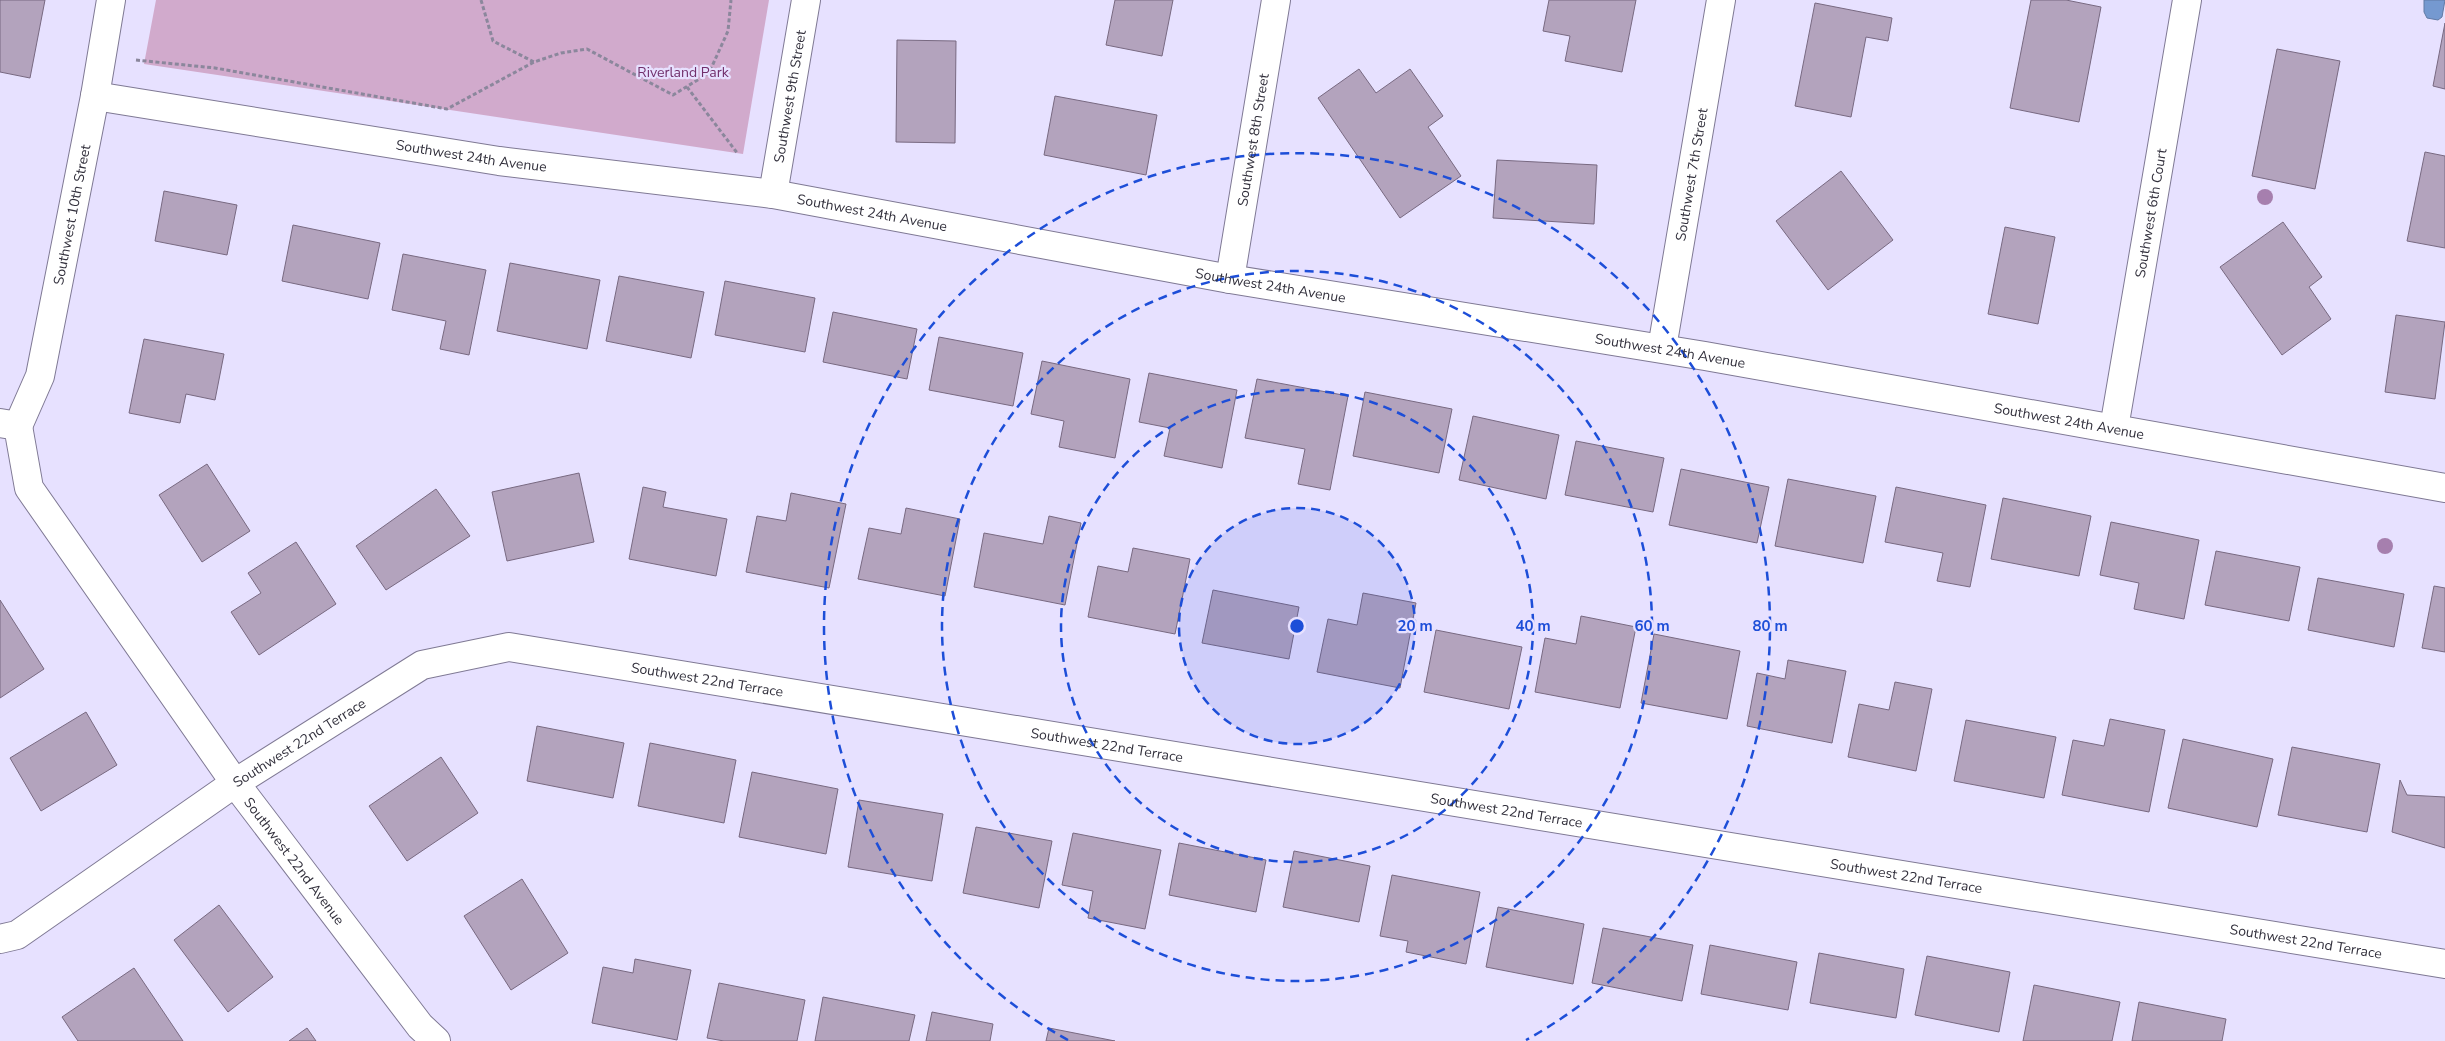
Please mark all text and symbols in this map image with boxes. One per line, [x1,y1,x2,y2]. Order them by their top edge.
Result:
street label: Southwest 9th Street [769,28,811,164]
park label: Riverland Park [637,63,730,82]
street label: Southwest 8th Street [1233,72,1274,208]
street label: Southwest 7th Street [1671,107,1713,242]
street label: Southwest 24th Avenue [394,136,548,177]
street label: Southwest 10th Street [49,143,95,287]
street label: Southwest 6th Court [2131,147,2172,279]
street label: Southwest 24th Avenue [795,190,949,236]
street label: Southwest 24th Avenue [1194,264,1347,308]
street label: Southwest 24th Avenue [1593,329,1747,373]
street label: Southwest 24th Avenue [1992,399,2146,444]
text: 20 m [1397,616,1433,636]
text: 40 m [1515,616,1551,636]
text: 60 m [1634,616,1670,636]
text: 80 m [1752,616,1788,636]
centre of rings [1288,617,1306,635]
street label: Southwest 22nd Terrace [630,658,785,702]
street label: Southwest 22nd Terrace [229,694,370,792]
street label: Southwest 22nd Terrace [1029,724,1184,767]
street label: Southwest 22nd Terrace [1429,789,1584,833]
street label: Southwest 22nd Avenue [239,794,349,929]
street label: Southwest 22nd Terrace [1829,854,1984,898]
street label: Southwest 22nd Terrace [2228,920,2383,964]

